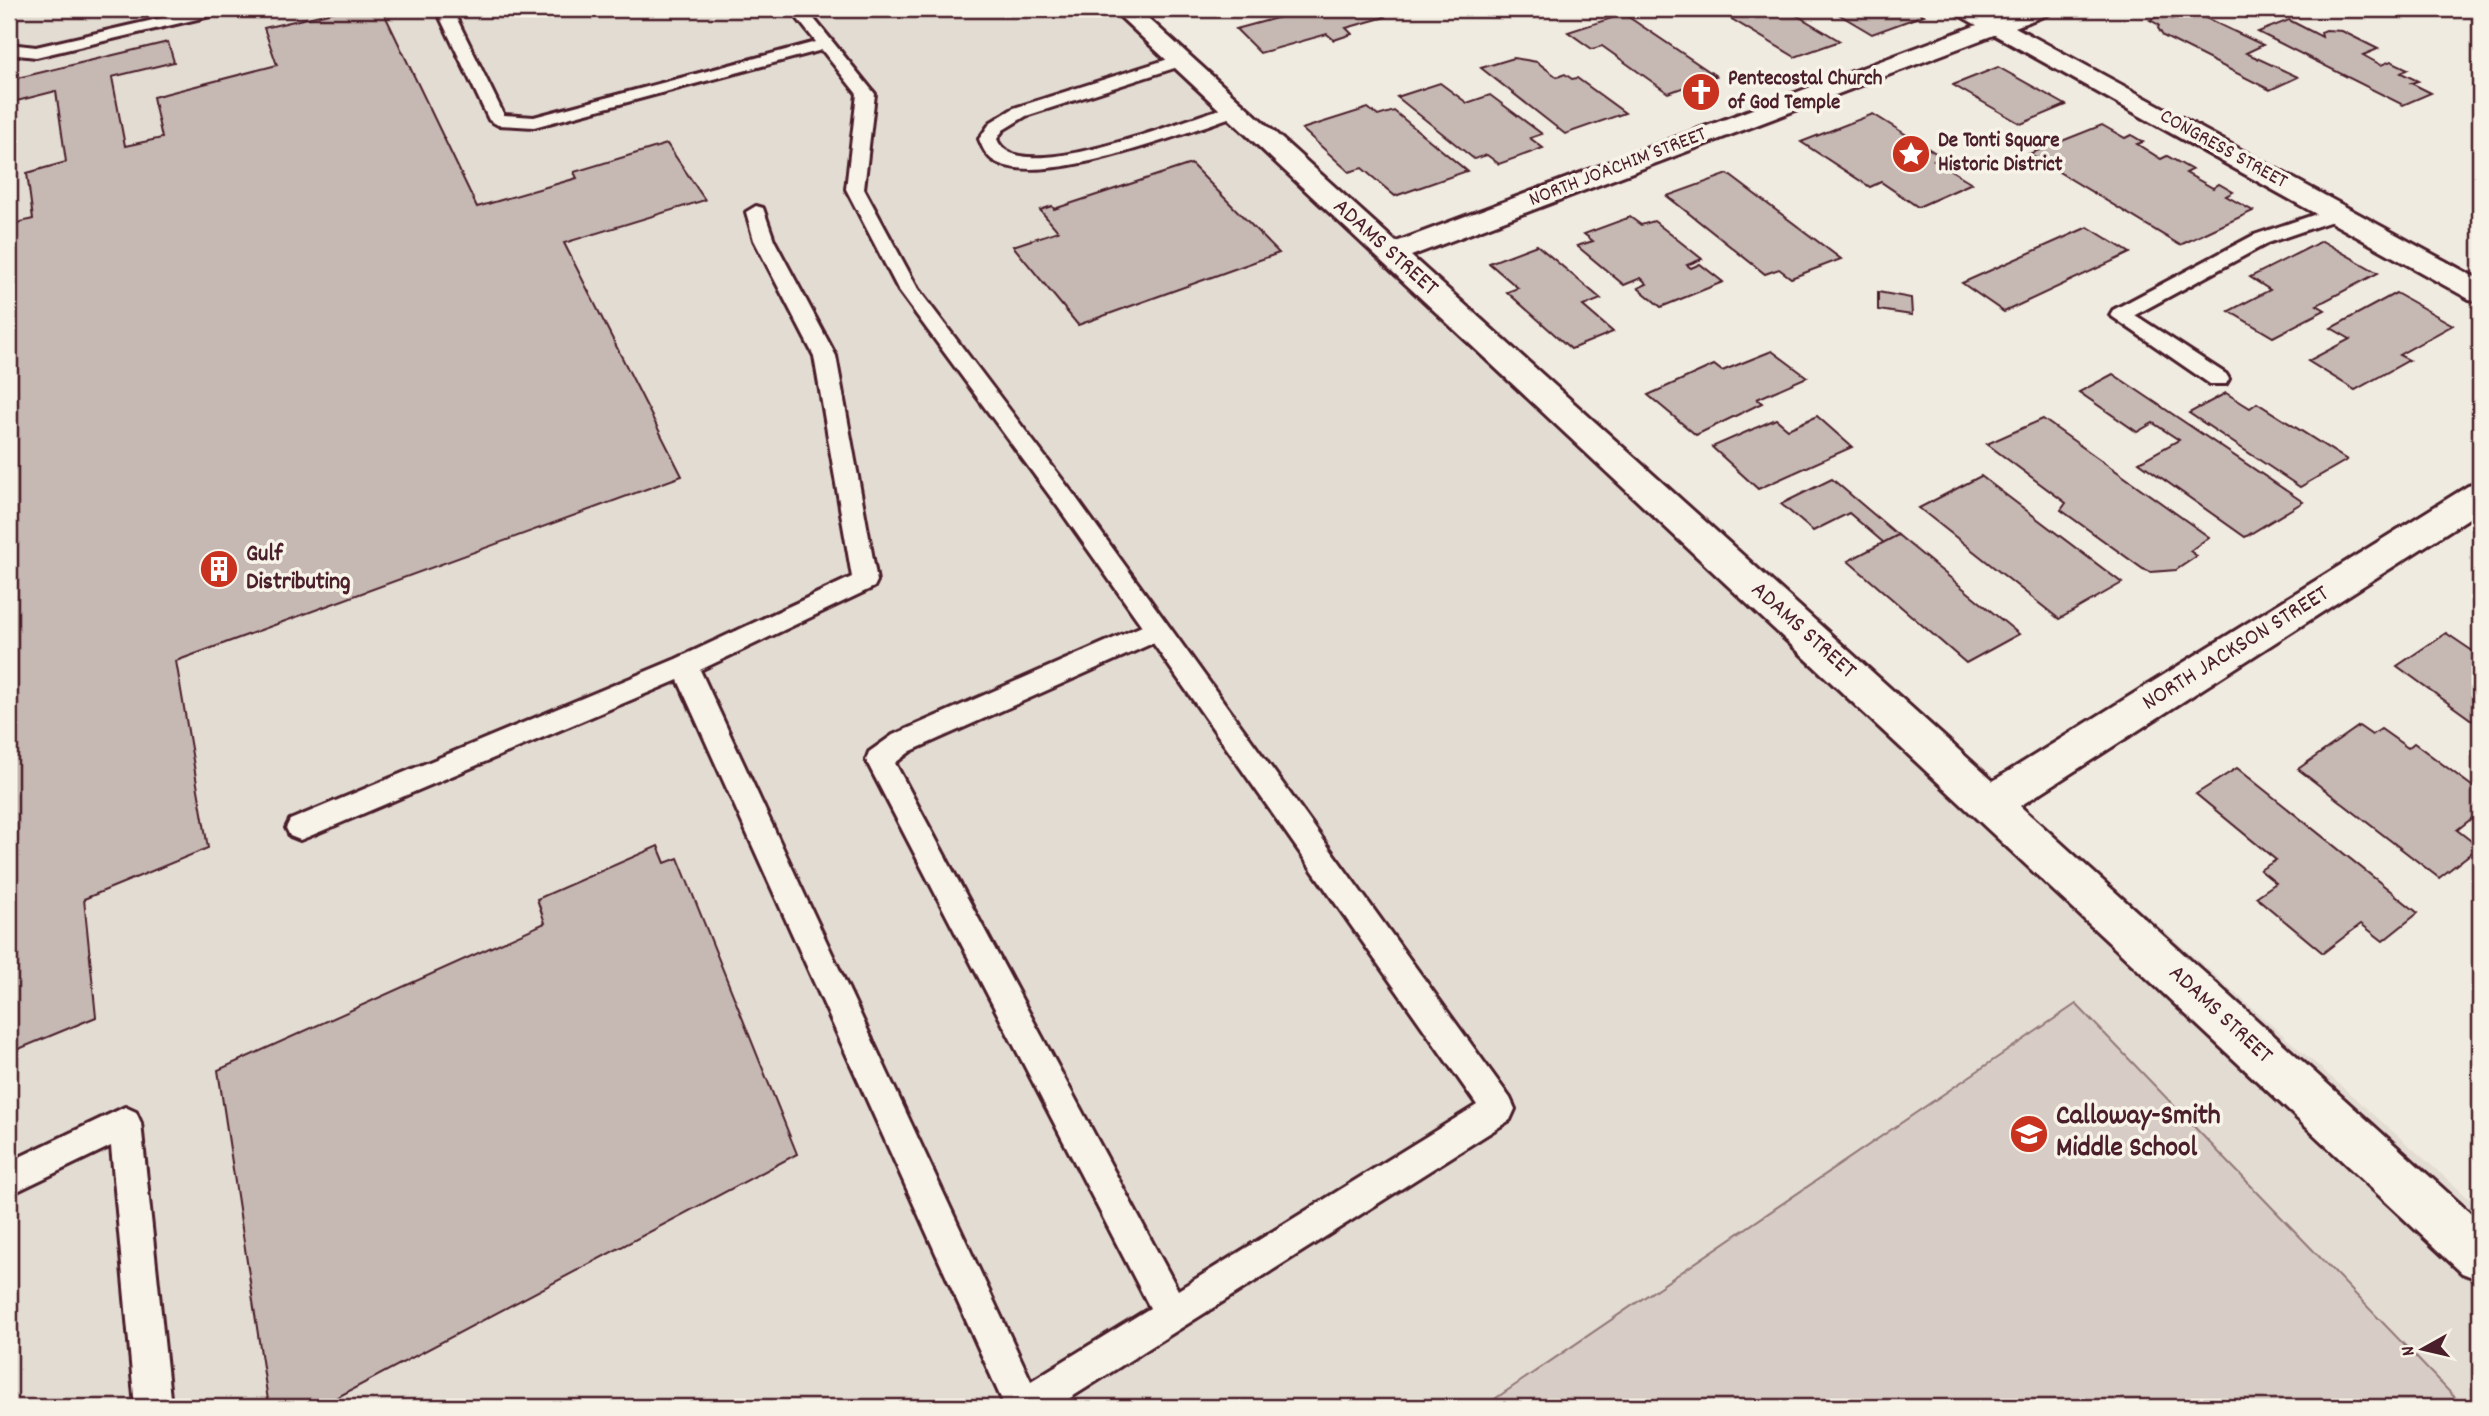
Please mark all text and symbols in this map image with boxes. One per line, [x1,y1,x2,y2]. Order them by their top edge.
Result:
place label: Pentecostal Church of God Temple [1728,65,1883,119]
church icon: Pentecostal Church of God Temple [1680,71,1722,113]
street label: CONGRESS STREET [2154,102,2293,198]
street label: NORTH JOACHIM STREET [1525,120,1712,216]
place label: De Tonti Square Historic District [1938,127,2063,181]
place icon: De Tonti Square Historic District [1890,133,1932,175]
street label: ADAMS STREET [1325,191,1446,305]
place label: Gulf Distributing [246,538,351,600]
building icon: Gulf Distributing [198,548,240,590]
street label: ADAMS STREET [1743,574,1864,688]
street label: NORTH JACKSON STREET [2136,578,2336,720]
street label: ADAMS STREET [2160,958,2280,1073]
place label: Calloway-Smith Middle School [2056,1098,2221,1170]
school or university icon: Calloway-Smith Middle School [2008,1113,2050,1155]
north arrow [2388,1314,2458,1384]
text: N [2396,1344,2424,1357]

